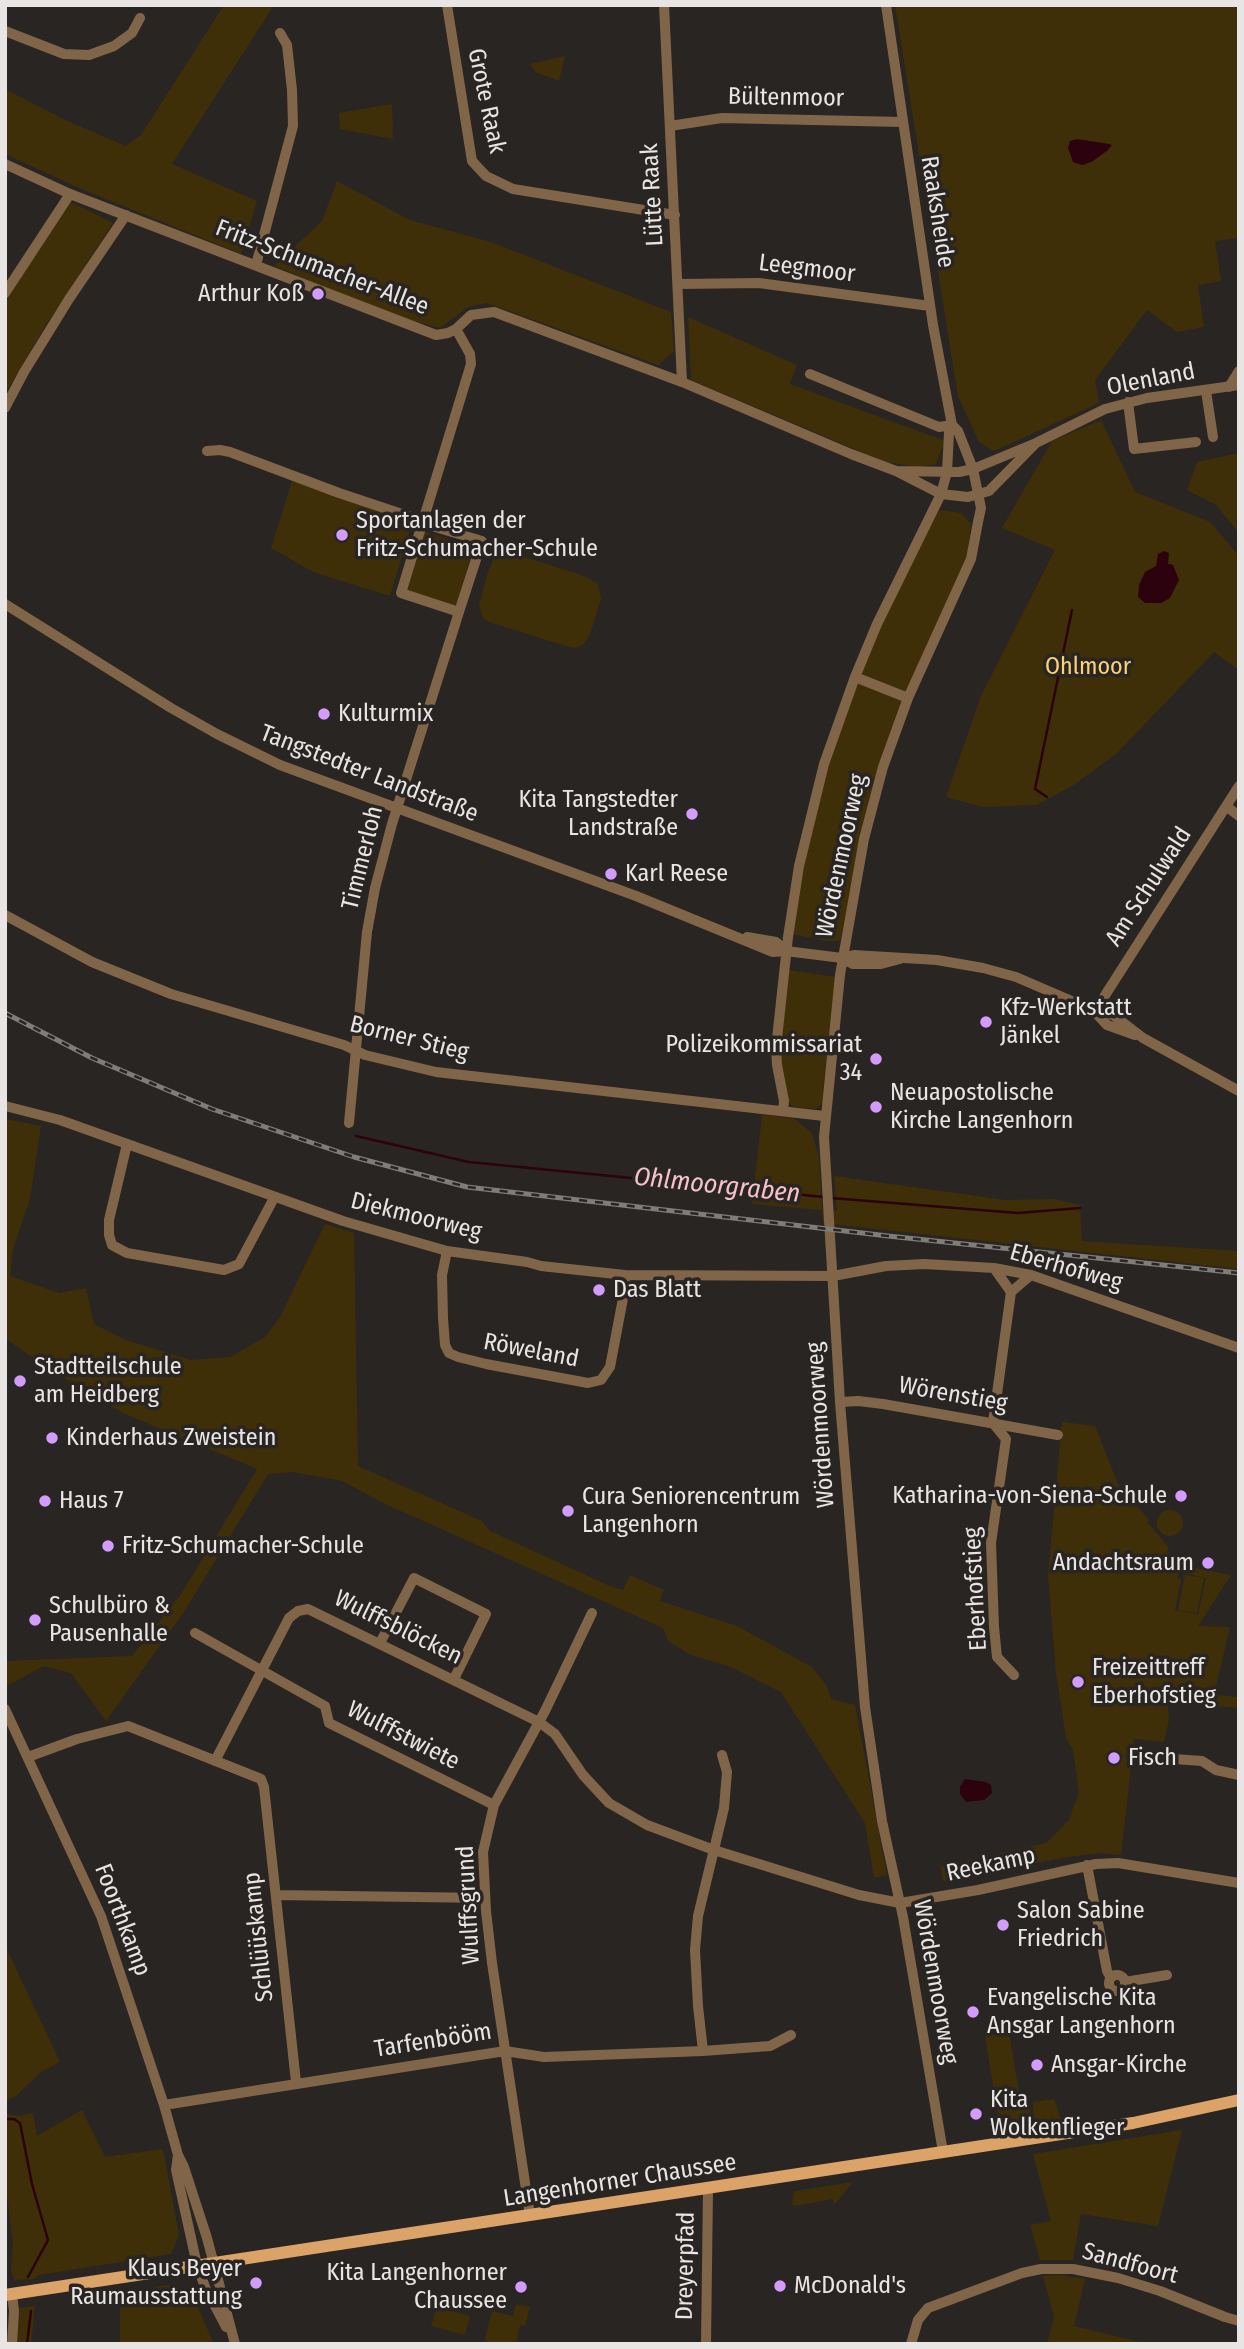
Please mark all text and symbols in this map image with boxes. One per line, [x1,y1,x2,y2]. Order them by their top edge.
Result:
street label: Grote Raak [461,46,511,156]
street label: Bültenmoor [728,83,844,113]
street label: Lütte Raak [636,143,670,247]
street label: Raaksheide [914,154,960,270]
street label: Fritz-Schumacher-Allee [211,214,433,322]
street label: Leegmoor [757,249,857,289]
place label: Arthur Koß [198,280,304,308]
marker: Arthur Koß [310,286,326,302]
street label: Olenland [1104,357,1198,403]
place label: Sportanlagen der Fritz-Schumacher-Schule [356,507,598,563]
marker: Sportanlagen der Fritz-Schumacher-Schule [334,527,350,543]
park label: Ohlmoor [1045,653,1131,681]
place label: Kulturmix [338,700,433,728]
marker: Kulturmix [316,706,332,722]
street label: Tangstedter Landstraße [256,719,482,829]
street label: Wördenmoorweg [811,772,873,940]
place label: Kita Tangstedter Landstraße [519,786,678,842]
street label: Timmerloh [336,803,390,913]
marker: Kita Tangstedter Landstraße [684,806,700,822]
street label: Am Schulwald [1100,822,1198,952]
place label: Karl Reese [625,860,728,888]
marker: Karl Reese [603,866,619,882]
place label: Kfz-Werkstatt Jänkel [1000,994,1132,1050]
street label: Borner Stieg [347,1010,471,1068]
marker: Kfz-Werkstatt Jänkel [978,1014,994,1030]
place label: Polizeikommissariat 34 [666,1031,862,1087]
marker: Polizeikommissariat 34 [868,1051,884,1067]
place label: Neuapostolische Kirche Langenhorn [890,1079,1073,1135]
marker: Neuapostolische Kirche Langenhorn [868,1099,884,1115]
water label: Ohlmoorgraben [632,1162,802,1210]
street label: Diekmoorweg [348,1187,484,1247]
street label: Eberhofweg [1006,1238,1126,1298]
place label: Das Blatt [613,1276,701,1304]
marker: Das Blatt [591,1282,607,1298]
street label: Röweland [481,1328,581,1374]
street label: Wördenmoorweg [801,1341,841,1509]
place label: Stadtteilschule am Heidberg [34,1353,182,1409]
street label: Wörenstieg [896,1371,1010,1419]
marker: Stadtteilschule am Heidberg [12,1373,28,1389]
place label: Kinderhaus Zweistein [66,1424,276,1452]
marker: Kinderhaus Zweistein [44,1430,60,1446]
place label: Katharina-von-Siena-Schule [892,1482,1167,1510]
place label: Cura Seniorencentrum Langenhorn [582,1483,800,1539]
place label: Haus 7 [59,1487,123,1515]
marker: Katharina-von-Siena-Schule [1173,1488,1189,1504]
marker: Haus 7 [37,1493,53,1509]
marker: Cura Seniorencentrum Langenhorn [560,1503,576,1519]
street label: Eberhofstieg [958,1526,994,1652]
place label: Fritz-Schumacher-Schule [122,1532,364,1560]
marker: Fritz-Schumacher-Schule [100,1538,116,1554]
place label: Andachtsraum [1053,1549,1194,1577]
marker: Andachtsraum [1200,1555,1216,1571]
street label: Wulffsblöcken [329,1585,467,1671]
place label: Schulbüro & Pausenhalle [49,1592,170,1648]
marker: Schulbüro & Pausenhalle [27,1612,43,1628]
place label: Freizeittreff Eberhofstieg [1092,1654,1216,1710]
marker: Freizeittreff Eberhofstieg [1070,1674,1086,1690]
street label: Wulffstwiete [342,1695,464,1777]
place label: Fisch [1128,1744,1177,1772]
marker: Fisch [1106,1750,1122,1766]
street label: Reekamp [944,1842,1038,1888]
street label: Wulffsgrund [452,1845,486,1965]
street label: Foorthkamp [87,1860,157,1980]
street label: Schlüüskamp [238,1871,280,2003]
place label: Salon Sabine Friedrich [1017,1897,1145,1953]
street label: Wördenmoorweg [906,1898,964,2066]
marker: Salon Sabine Friedrich [995,1917,1011,1933]
place label: Evangelische Kita Ansgar Langenhorn [987,1984,1176,2040]
marker: Evangelische Kita Ansgar Langenhorn [965,2004,981,2020]
street label: Tarfenbööm [372,2018,494,2064]
place label: Ansgar-Kirche [1051,2051,1187,2079]
marker: Ansgar-Kirche [1029,2057,1045,2073]
place label: Kita Wolkenflieger [990,2086,1124,2142]
marker: Kita Wolkenflieger [968,2106,984,2122]
street label: Langenhorner Chaussee [502,2148,738,2214]
street label: Dreyerpfad [671,2212,701,2320]
street label: Sandfoort [1079,2237,1181,2291]
place label: Klaus Beyer Raumausstattung [70,2255,242,2311]
place label: Kita Langenhorner Chaussee [326,2259,507,2315]
place label: McDonald's [794,2272,906,2300]
marker: Klaus Beyer Raumausstattung [248,2275,264,2291]
marker: McDonald's [772,2278,788,2294]
marker: Kita Langenhorner Chaussee [513,2279,529,2295]

